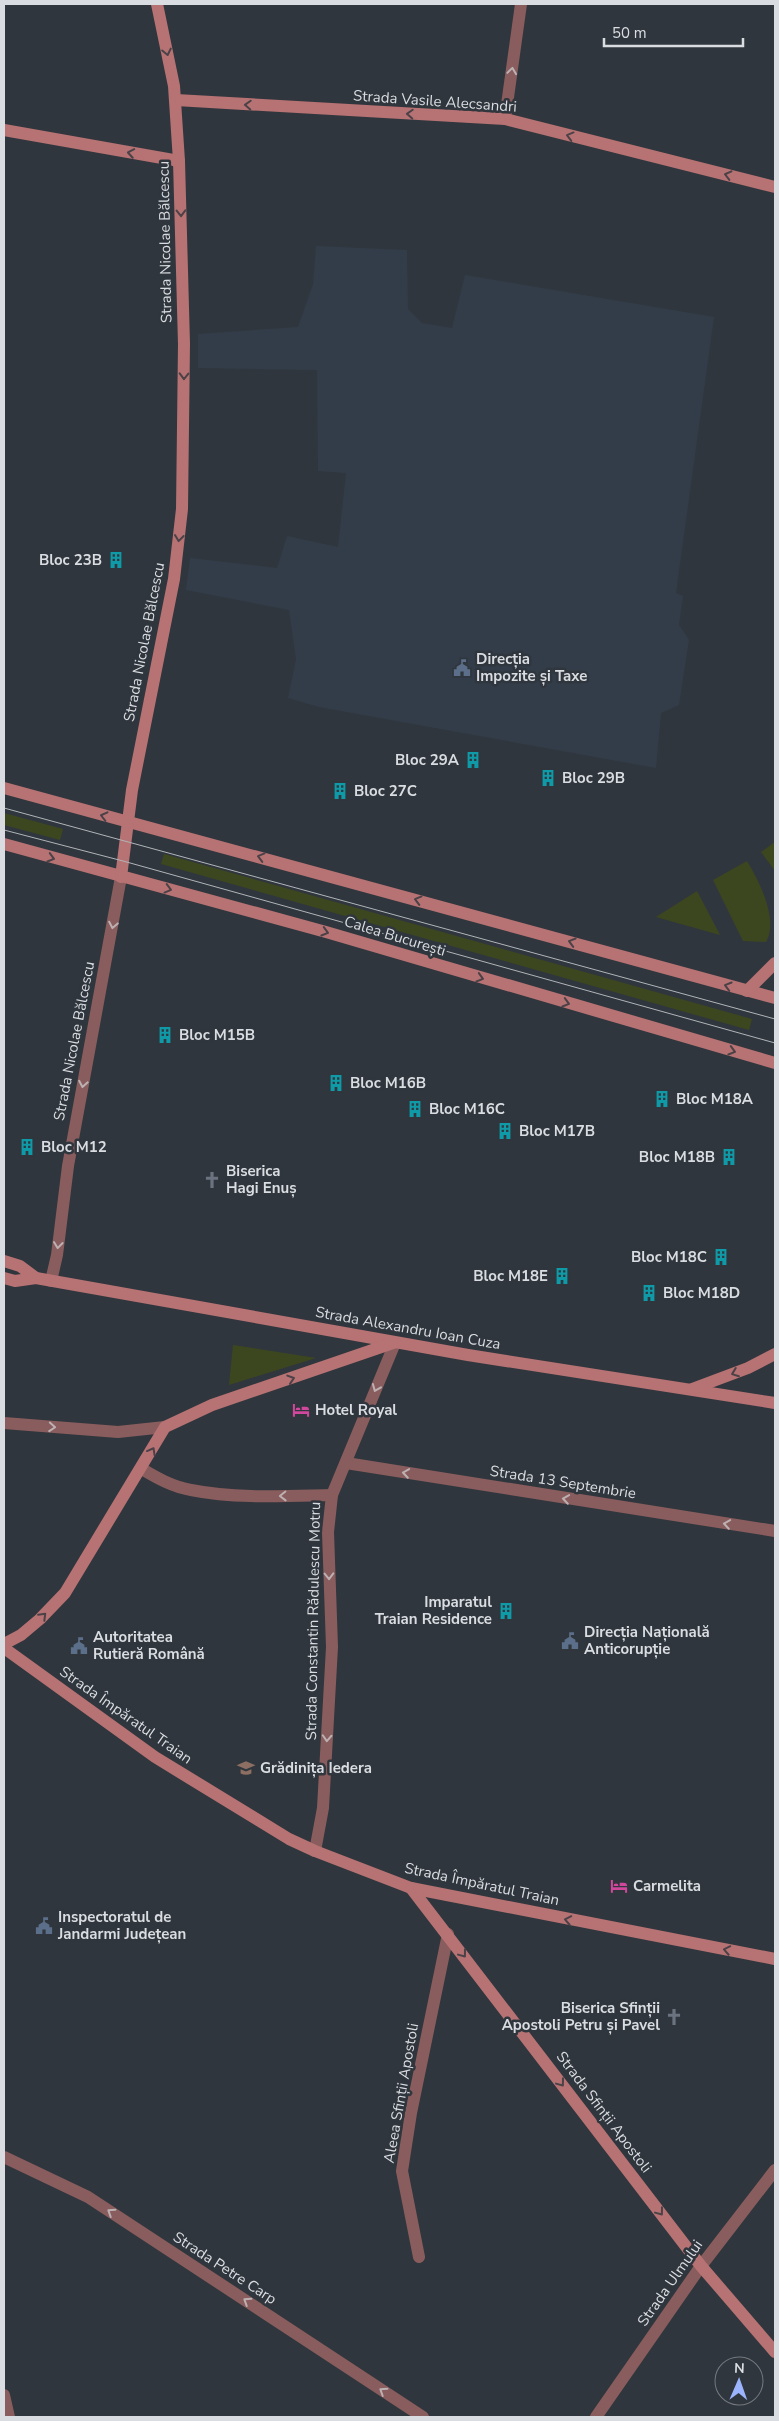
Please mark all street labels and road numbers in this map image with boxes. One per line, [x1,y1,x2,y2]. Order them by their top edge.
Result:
street label: Strada Vasile Alecsandri [352,85,518,117]
street label: Strada Nicolae Bălcescu [154,161,176,323]
street label: Strada Nicolae Bălcescu [119,561,169,723]
street label: Calea București [342,911,448,961]
street label: Strada Nicolae Bălcescu [49,960,99,1122]
street label: Strada Alexandru Ioan Cuza [314,1302,502,1354]
street label: Strada 13 Septembrie [489,1461,637,1503]
street label: Strada Constantin Rădulescu Motru [301,1502,325,1740]
street label: Strada Împăratul Traian [56,1662,196,1768]
street label: Strada Împăratul Traian [403,1858,561,1910]
street label: Aleea Sfinții Apostoli [379,2021,423,2165]
street label: Strada Sfinții Apostoli [552,2047,656,2177]
street label: Strada Petre Carp [169,2227,281,2309]
street label: Strada Ulmului [633,2236,707,2330]

